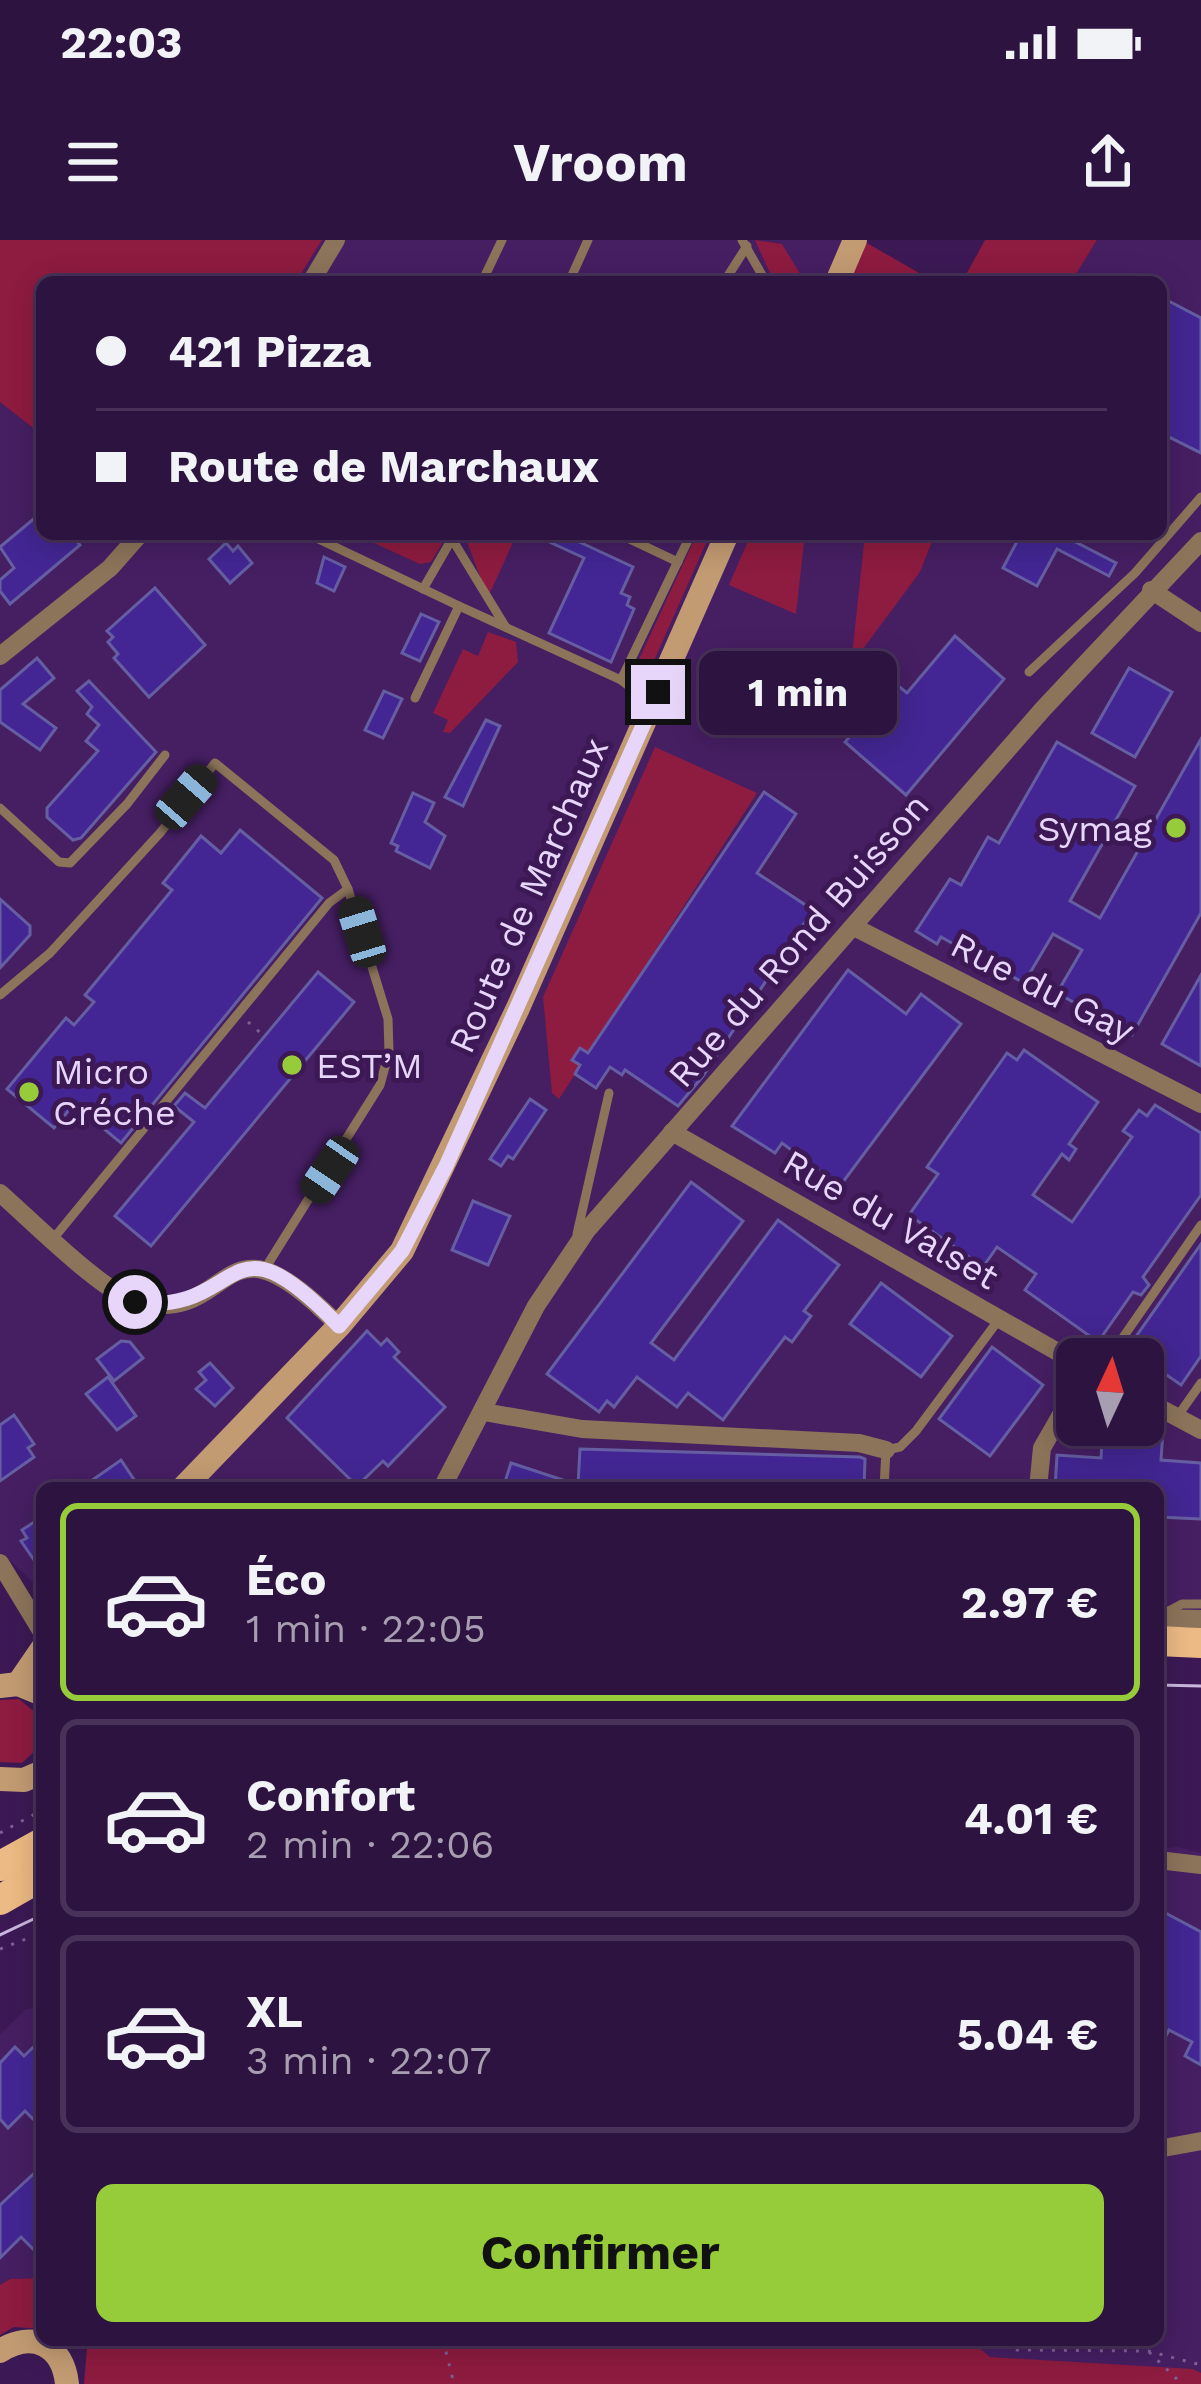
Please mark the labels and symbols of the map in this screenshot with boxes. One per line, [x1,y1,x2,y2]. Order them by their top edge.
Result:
callout: 1 min [700,650,898,734]
route end [631,665,685,719]
street label: Route de Marchaux [441,731,617,1059]
car [149,758,223,836]
street label: Rue du Rond Buisson [660,785,938,1096]
place label: Symag [1037,808,1153,850]
marker: Symag [1163,815,1189,841]
car [334,892,390,972]
street label: Rue du Gay [944,924,1141,1052]
place label: EST’M [316,1045,423,1087]
place label: Micro Créche [53,1051,176,1134]
marker: EST’M [279,1052,305,1078]
marker: Micro Créche [16,1079,42,1105]
car [295,1130,365,1210]
street label: Rue du Valset [775,1141,1006,1298]
route start [108,1275,162,1329]
north arrow [1056,1338,1164,1446]

